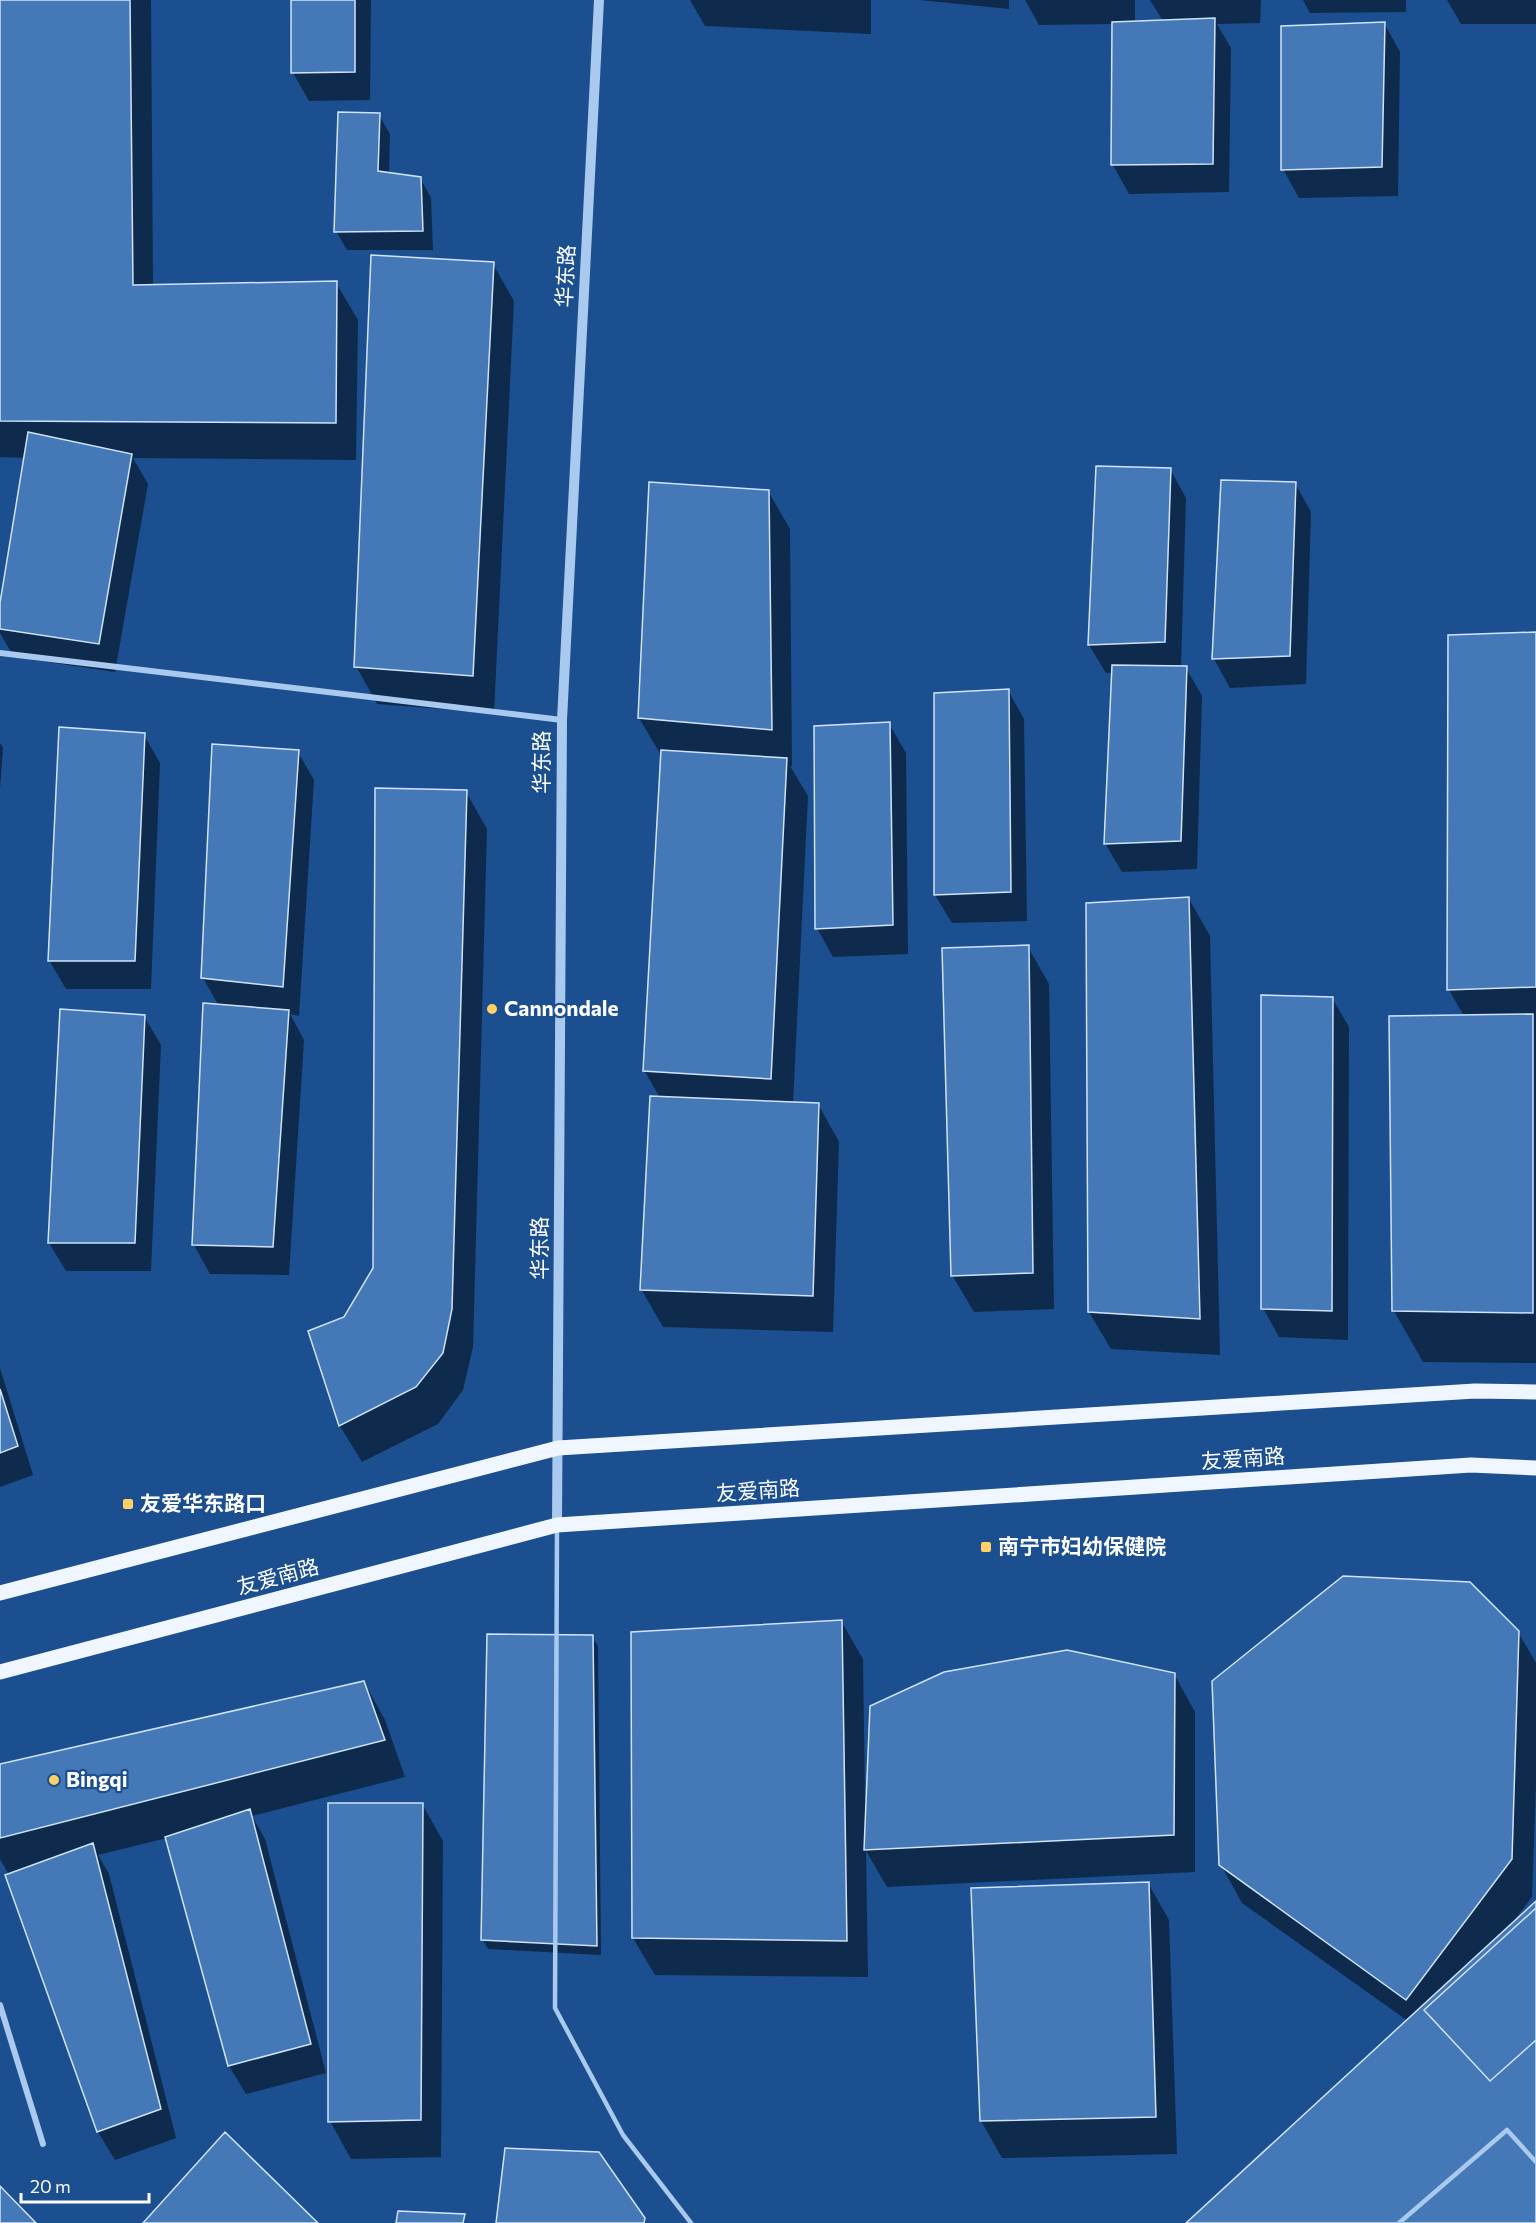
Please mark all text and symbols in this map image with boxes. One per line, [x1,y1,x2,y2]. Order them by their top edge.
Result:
street label: 华东路 [550,244,579,308]
street label: 华东路 [528,731,553,794]
place label: Cannondale [504,995,619,1020]
marker: Cannondale [485,1002,499,1016]
street label: 华东路 [526,1217,551,1280]
street label: 友爱南路 [1200,1442,1286,1473]
street label: 友爱南路 [715,1474,801,1505]
place label: 友爱华东路口 [140,1490,266,1515]
marker: 友爱华东路口 [121,1497,135,1511]
place label: 南宁市妇幼保健院 [998,1533,1166,1558]
marker: 南宁市妇幼保健院 [979,1540,993,1554]
street label: 友爱南路 [234,1553,321,1598]
place label: Bingqi [66,1766,128,1791]
marker: Bingqi [47,1773,61,1787]
scale bar [21,2166,148,2204]
text: 20 m [30,2175,71,2197]

